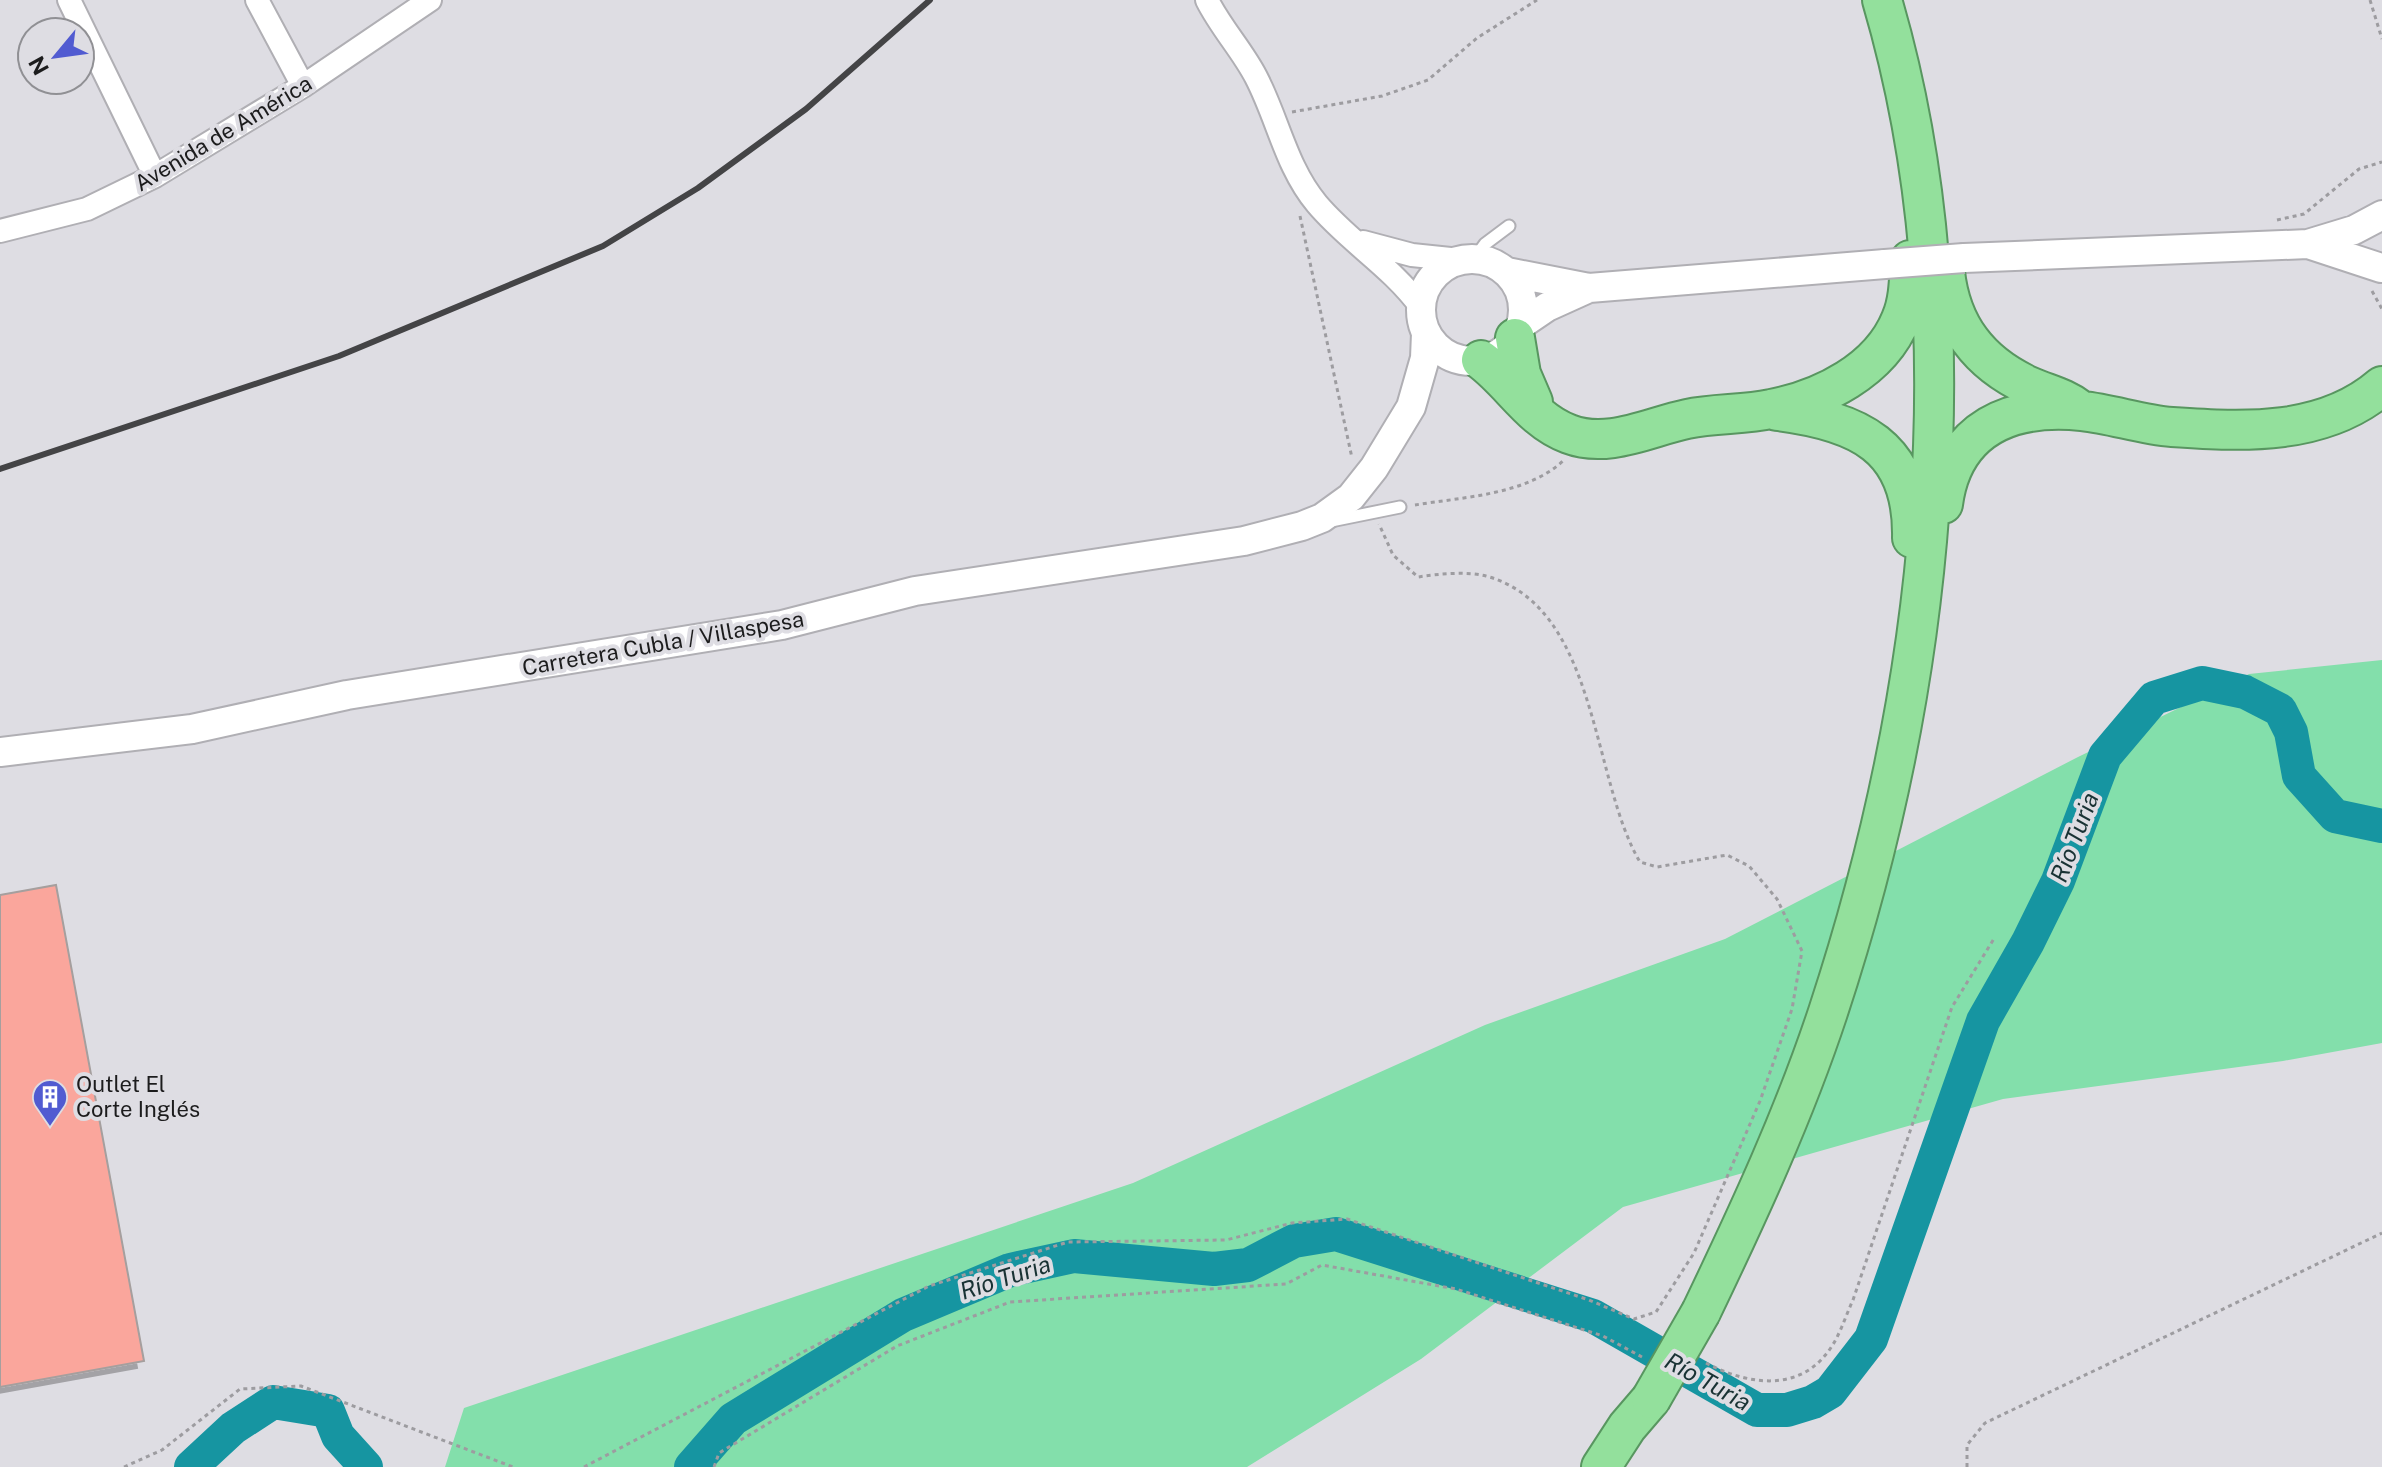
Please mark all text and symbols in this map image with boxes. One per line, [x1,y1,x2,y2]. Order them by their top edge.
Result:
north arrow [16,16,96,96]
text: N [23,52,54,80]
street label: Avenida de América [130,70,316,196]
street label: Carretera Cubla / Villaspesa [520,605,806,681]
water label: Río Turia [2044,788,2104,886]
place label: Outlet El Corte Inglés [76,1071,200,1122]
building icon: Outlet El Corte Inglés [31,1078,69,1128]
water label: Río Turia [956,1249,1054,1305]
water label: Río Turia [1660,1346,1756,1416]

